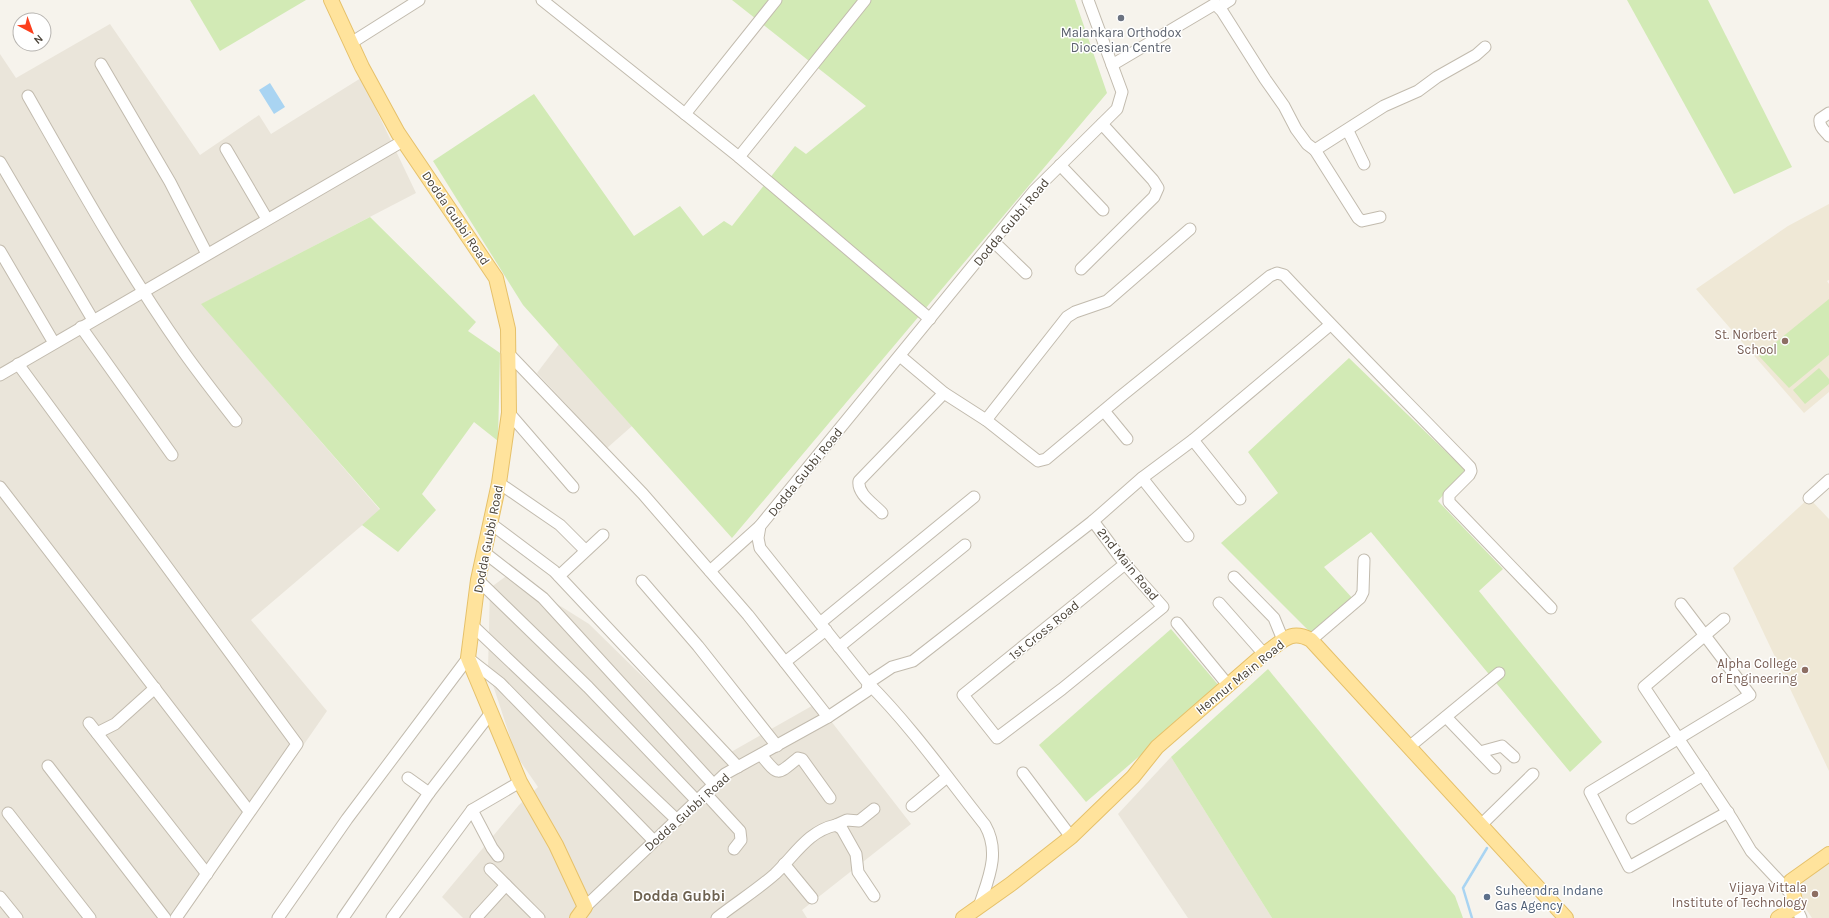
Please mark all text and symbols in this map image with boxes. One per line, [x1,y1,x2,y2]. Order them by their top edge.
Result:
north arrow [12,12,52,52]
marker: Malankara Orthodox Diocesian Centre [1116,13,1126,23]
place label: Malankara Orthodox Diocesian Centre [1061,25,1182,55]
text: N [31,32,45,47]
street label: Dodda Gubbi Road [419,168,493,268]
street label: Dodda Gubbi Road [970,175,1052,269]
place label: St. Norbert School [1714,327,1777,357]
marker: St. Norbert School [1780,336,1790,346]
street label: Dodda Gubbi Road [765,425,845,519]
street label: Dodda Gubbi Road [470,484,506,594]
street label: 2nd Main Road [1094,525,1162,603]
street label: 1st Cross Road [1006,597,1082,663]
street label: Hennur Main Road [1193,637,1287,717]
place label: Alpha College of Engineering [1711,656,1798,686]
marker: Alpha College of Engineering [1800,665,1810,675]
street label: Dodda Gubbi Road [641,770,733,854]
place label: Vijaya Vittala Institute of Technology [1672,880,1807,910]
place label: Suheendra Indane Gas Agency [1495,883,1604,913]
district label: Dodda Gubbi [633,887,725,905]
marker: Vijaya Vittala Institute of Technology [1810,889,1820,899]
marker: Suheendra Indane Gas Agency [1482,892,1492,902]

